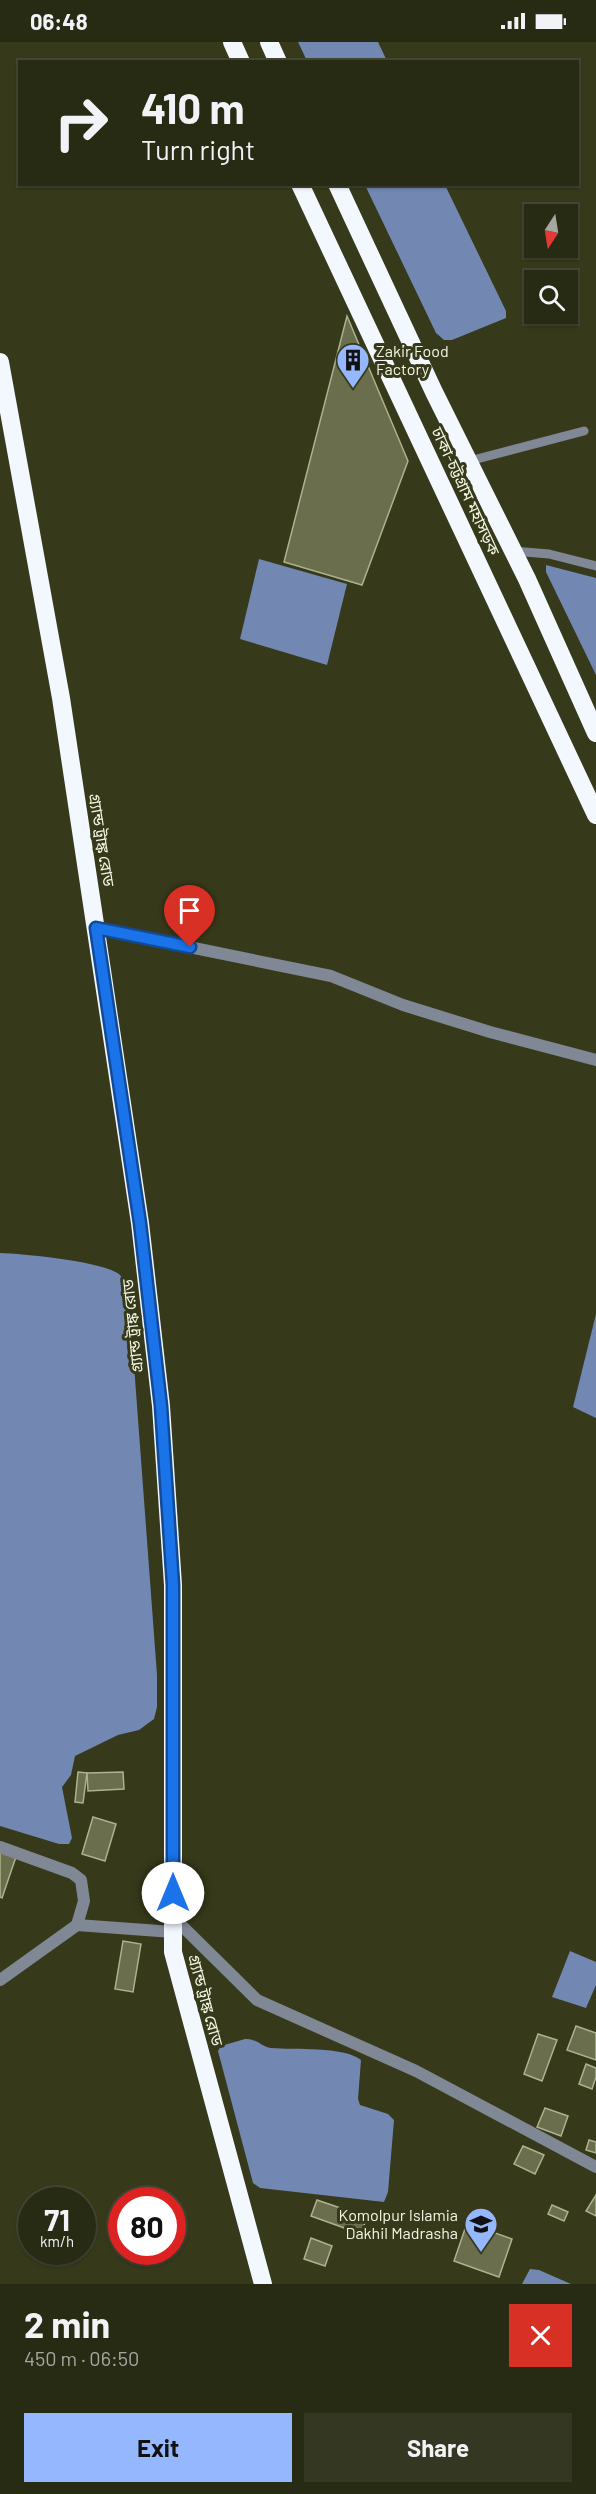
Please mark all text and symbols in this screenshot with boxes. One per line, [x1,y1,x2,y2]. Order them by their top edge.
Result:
text: 06:48 [30,8,88,34]
text: 410 m [141,82,245,132]
icon: right [42,84,120,162]
text: Turn right [141,133,255,165]
north arrow [524,204,578,258]
map controls [524,204,578,324]
button: search [524,270,578,324]
place label: Zakir Food Factory [376,341,449,378]
building icon: Zakir Food Factory [335,342,371,389]
street label: ঢাকা-চট্টগ্রাম মহাসড়ক [428,423,505,559]
street label: গ্র্যান্ড ট্রাঙ্ক রোড [86,792,119,888]
pin [164,885,215,947]
icon: arrive [173,894,206,927]
street label: গ্র্যান্ড ট্রাঙ্ক রোড [117,1278,146,1374]
position arrow [141,1861,205,1925]
street label: গ্র্যান্ড ট্রাঙ্ক রোড [185,1952,228,2048]
speed limit sign: 80 [108,2187,186,2265]
text: 71 [44,2201,70,2237]
place label: Komolpur Islamia Dakhil Madrasha [339,2205,458,2242]
school or university icon: Komolpur Islamia Dakhil Madrasha [463,2206,499,2253]
text: km/h [40,2232,74,2250]
text: 2 min [24,2302,110,2345]
button: close [509,2304,572,2367]
text: 450 m · 06:50 [24,2346,139,2370]
button: Exit [24,2413,292,2482]
button: Share [304,2413,572,2482]

